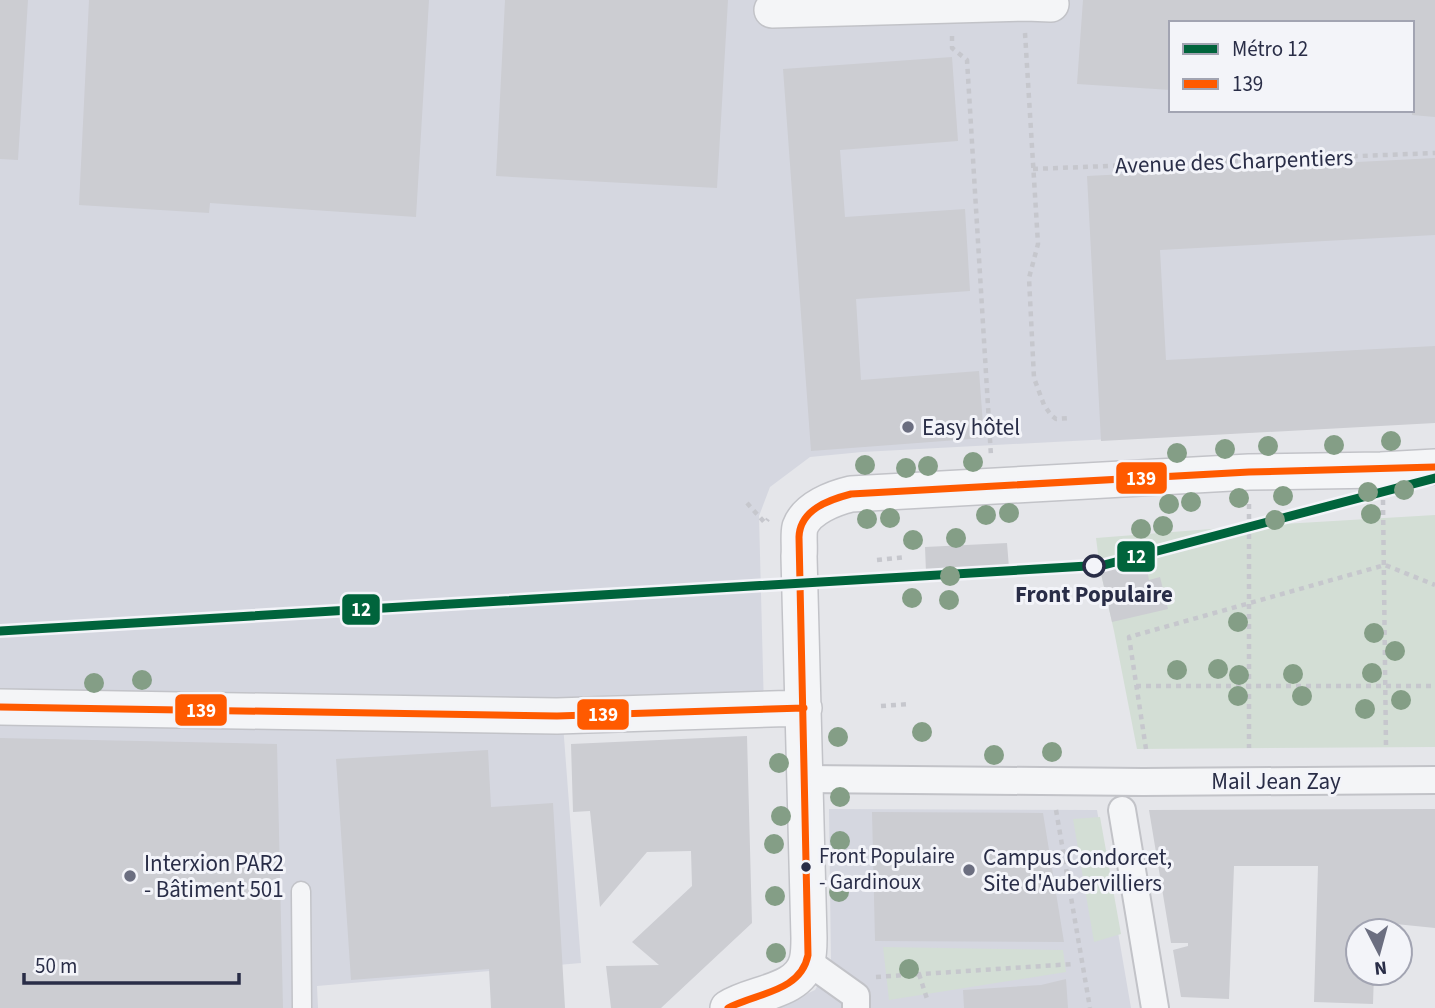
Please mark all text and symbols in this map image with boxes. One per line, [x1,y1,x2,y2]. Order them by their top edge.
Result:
legend [1169,21,1414,112]
text: Métro 12 [1232,34,1308,64]
text: 139 [1232,69,1263,99]
street label: Avenue des Charpentiers [1114,141,1354,182]
place label: Easy hôtel [922,411,1020,444]
marker: Easy hôtel [900,419,916,435]
line badge: 139 [1115,461,1168,495]
text: 139 [1126,466,1156,493]
line badge: 12 [1116,540,1156,573]
text: 12 [1126,544,1146,571]
marker: Front Populaire [1083,555,1105,577]
place label: Front Populaire [1015,578,1173,611]
line badge: 12 [341,593,381,626]
text: 12 [351,597,371,624]
line badge: 139 [174,693,228,727]
text: 139 [186,698,216,725]
line badge: 139 [576,698,630,731]
text: 139 [588,702,618,729]
street label: Mail Jean Zay [1211,765,1341,798]
place label: Front Populaire - Gardinoux [819,841,955,897]
place label: Campus Condorcet, Site d'Aubervilliers [983,841,1172,900]
place label: Interxion PAR2 - Bâtiment 501 [144,847,284,906]
marker: Front Populaire - Gardinoux [799,860,813,874]
marker: Campus Condorcet, Site d'Aubervilliers [961,862,977,878]
marker: Interxion PAR2 - Bâtiment 501 [122,868,138,884]
north arrow [1344,917,1414,987]
scale bar [24,942,240,986]
text: 50 m [35,951,77,981]
text: N [1373,953,1388,982]

